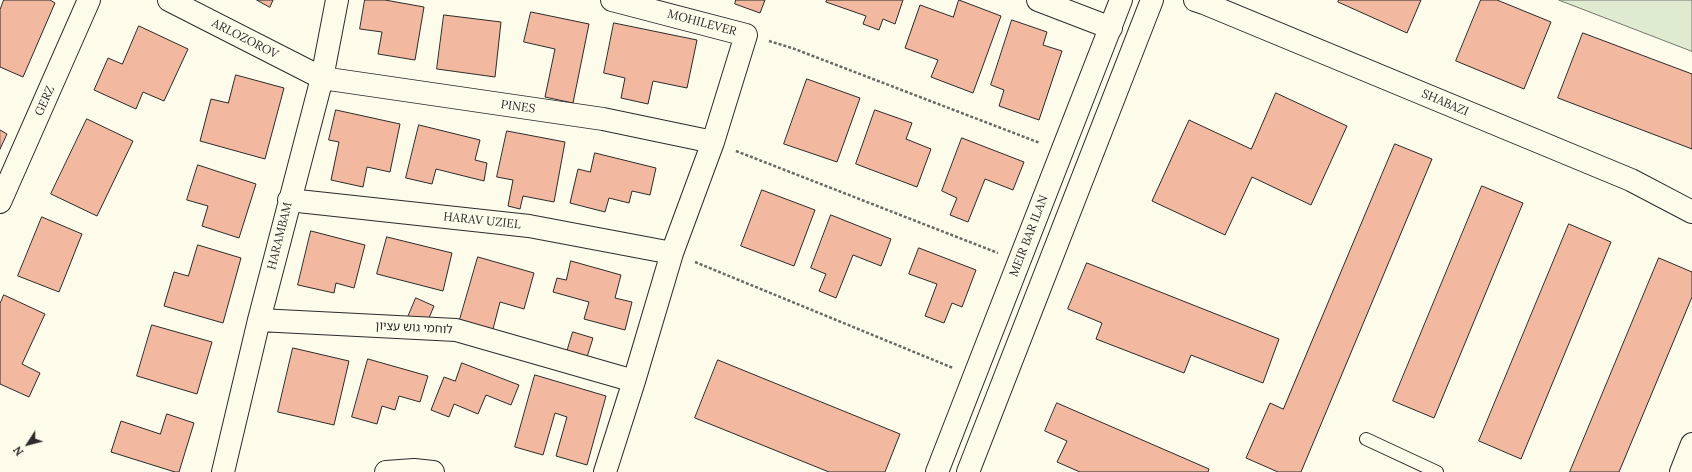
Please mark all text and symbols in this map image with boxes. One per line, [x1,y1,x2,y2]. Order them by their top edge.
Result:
street label: MOHILEVER [666,7,738,39]
street label: ARLOZOROV [209,16,281,62]
street label: GERZ [32,84,58,118]
street label: SHABAZI [1419,87,1471,119]
street label: PINES [500,97,536,117]
street label: MEIR BAR ILAN [1007,193,1051,279]
street label: HARAMBAM [265,201,295,271]
street label: HARAV UZIEL [443,210,521,232]
street label: לוחמי גוש עציון [375,319,453,337]
north arrow [8,424,48,464]
text: N [10,444,26,459]

